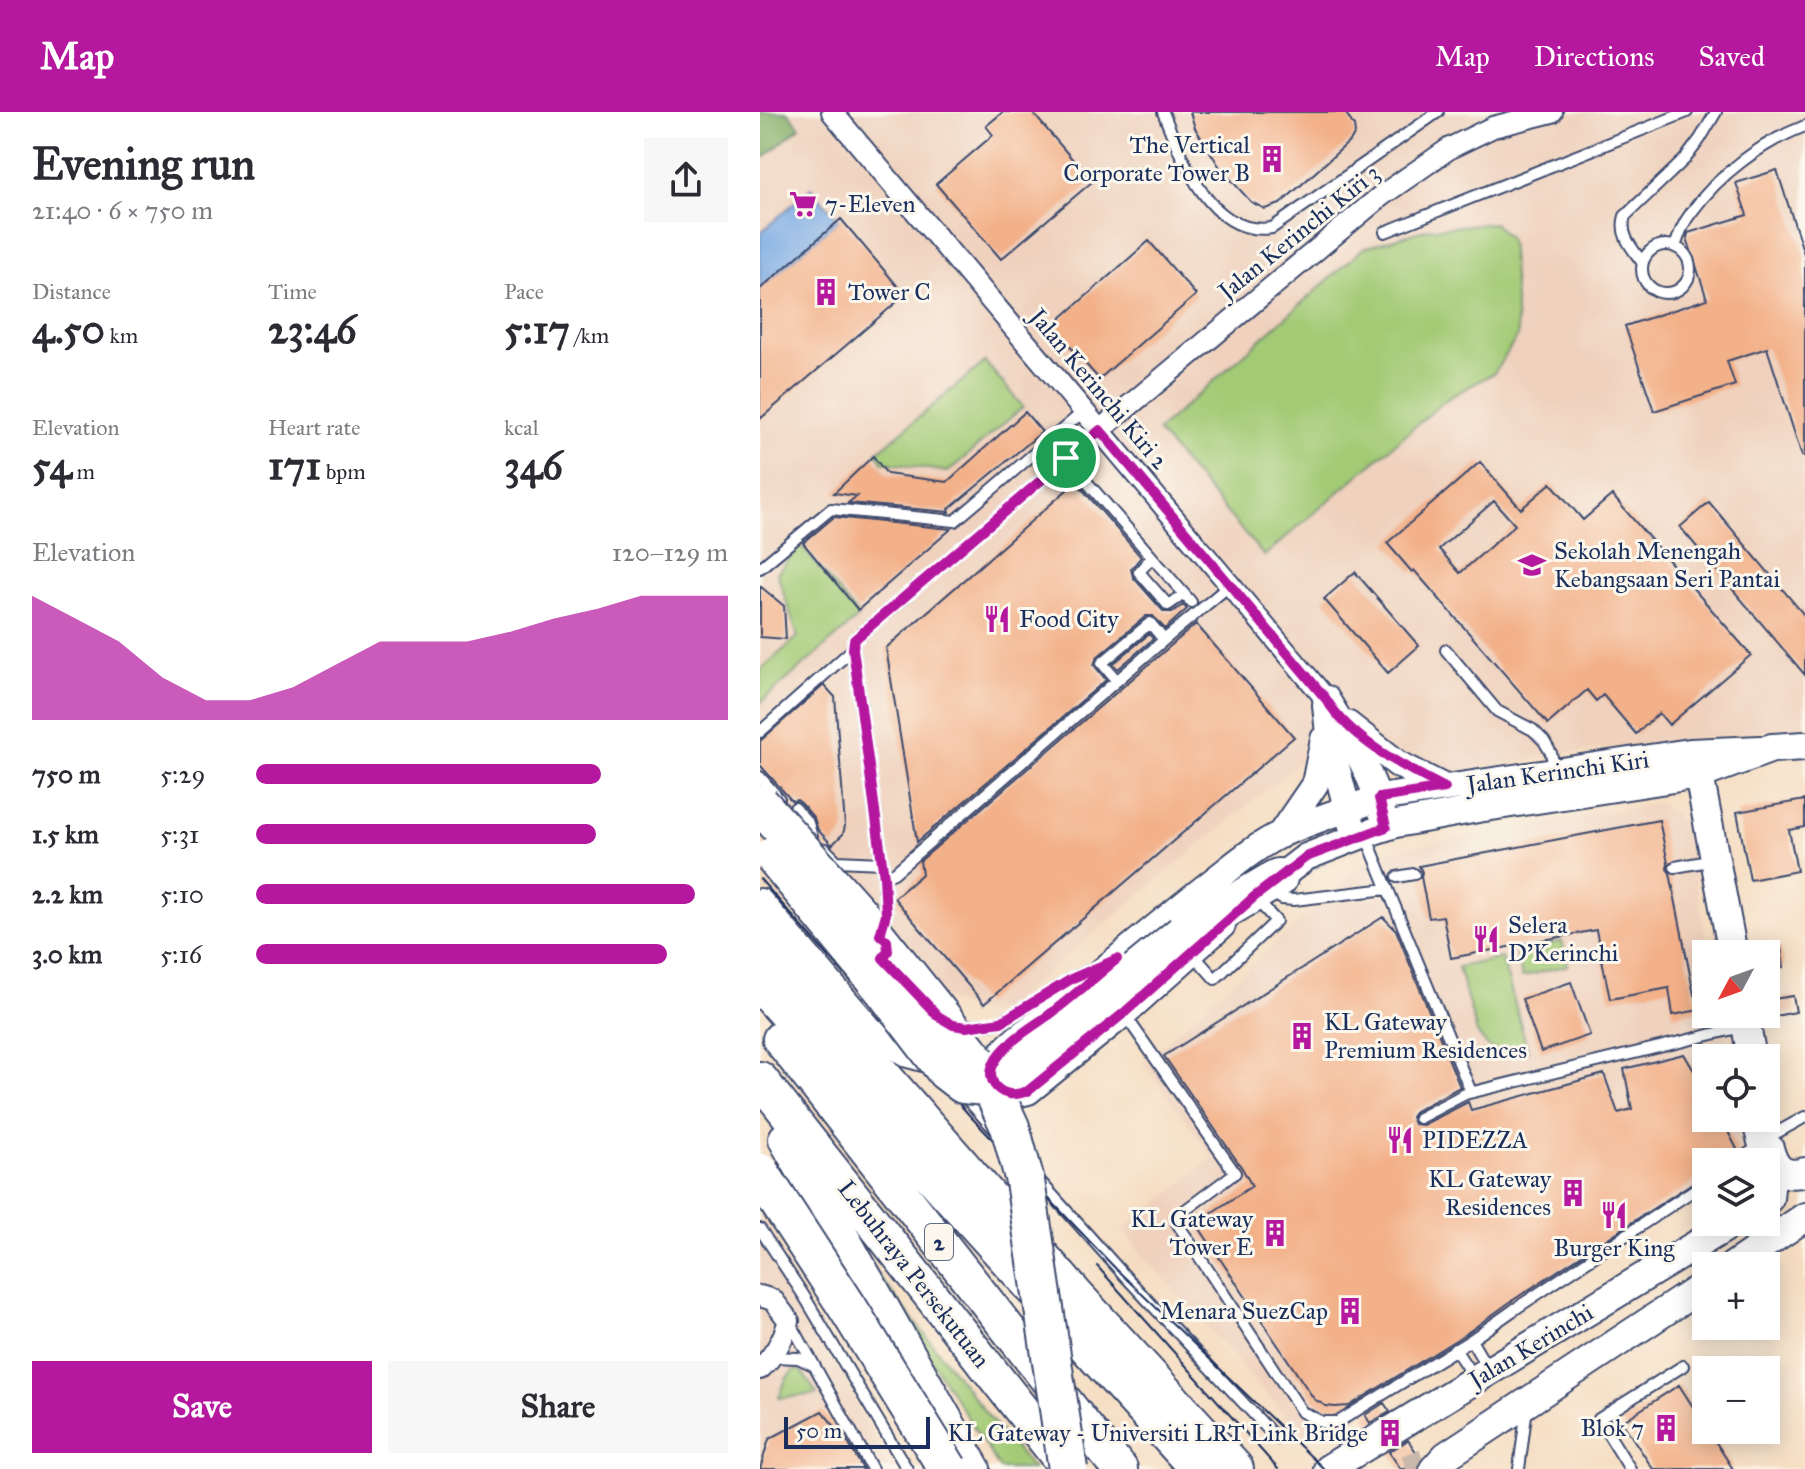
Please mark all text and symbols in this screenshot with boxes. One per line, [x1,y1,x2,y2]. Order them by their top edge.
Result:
text: Map [40,33,114,79]
text: Map [1435,39,1490,74]
text: Directions [1534,39,1655,74]
text: Saved [1699,39,1765,74]
place label: The Vertical Corporate Tower B [1063,130,1251,188]
text: Evening run [32,137,255,191]
button: share [644,138,728,222]
building icon: The Vertical Corporate Tower B [1257,144,1287,174]
street label: Jalan Kerinchi Kiri 3 [1210,158,1386,308]
supermarket icon: 7-Eleven [788,189,818,219]
place label: 7-Eleven [825,189,915,219]
text: 21:40 · 6 × 750 m [32,194,213,226]
building icon: Tower C [811,277,841,307]
place label: Tower C [848,277,931,307]
text: Distance [32,278,111,305]
text: Time [268,278,317,305]
text: Pace [504,278,544,305]
street label: Jalan Kerinchi Kiri 2 [1021,300,1175,476]
text: 4.50 [32,305,105,354]
text: 23:46 [268,305,357,354]
text: 5:17 [504,305,570,354]
text: km [105,322,138,349]
text: /km [570,322,609,349]
text: Elevation [32,414,119,441]
text: Heart rate [268,414,361,441]
text: kcal [504,414,539,441]
pin [1032,424,1100,492]
icon: arrive [1044,436,1088,480]
text: 54 [32,441,72,490]
text: 171 [268,441,321,490]
text: 346 [504,441,563,490]
text: m [72,458,95,485]
text: bpm [321,458,366,485]
text: Elevation [32,536,135,568]
text: 120–129 m [612,536,728,568]
place label: Sekolah Menengah Kebangsaan Seri Pantai [1554,536,1780,594]
school or university icon: Sekolah Menengah Kebangsaan Seri Pantai [1517,550,1547,580]
restaurant icon: Food City [982,604,1012,634]
place label: Food City [1019,604,1119,634]
street label: Jalan Kerinchi Kiri [1462,744,1652,800]
text: 750 m [32,758,101,790]
text: 5:29 [160,758,205,790]
text: 1.5 km [32,818,99,850]
text: 5:31 [160,818,199,850]
text: 2.2 km [32,878,103,910]
text: 5:10 [160,878,204,910]
place label: Selera D’Kerinchi [1508,910,1619,968]
restaurant icon: Selera D’Kerinchi [1471,924,1501,954]
text: 3.0 km [32,938,102,970]
text: 5:16 [160,938,202,970]
north arrow [1692,940,1780,1028]
map controls [1692,940,1780,1444]
place label: KL Gateway Premium Residences [1324,1007,1527,1065]
building icon: KL Gateway Premium Residences [1287,1021,1317,1051]
button: locate [1692,1044,1780,1132]
restaurant icon: PIDEZZA [1385,1125,1415,1155]
place label: PIDEZZA [1422,1125,1528,1155]
button: layers [1692,1148,1780,1236]
place label: KL Gateway Residences [1428,1164,1552,1222]
street label: Lebuhraya Persekutuan [831,1174,997,1374]
building icon: KL Gateway Residences [1558,1178,1588,1208]
restaurant icon: Burger King [1599,1200,1629,1230]
place label: KL Gateway Tower E [1130,1204,1254,1262]
building icon: KL Gateway Tower E [1260,1218,1290,1248]
road number: 2 [925,1224,953,1260]
place label: Burger King [1554,1233,1675,1263]
button: + [1692,1252,1780,1340]
place label: Menara SuezCap [1160,1296,1328,1326]
building icon: Menara SuezCap [1335,1296,1365,1326]
street label: Jalan Kerinchi [1461,1297,1599,1396]
button: − [1692,1356,1780,1444]
button: Save [32,1361,372,1453]
button: Share [388,1361,728,1453]
scale bar [784,1413,930,1449]
place label: Blok 7 [1580,1413,1644,1443]
building icon: Blok 7 [1651,1413,1681,1443]
text: 50 m [796,1417,842,1444]
place label: KL Gateway - Universiti LRT Link Bridge [948,1418,1368,1448]
building icon: KL Gateway - Universiti LRT Link Bridge [1375,1418,1405,1448]

